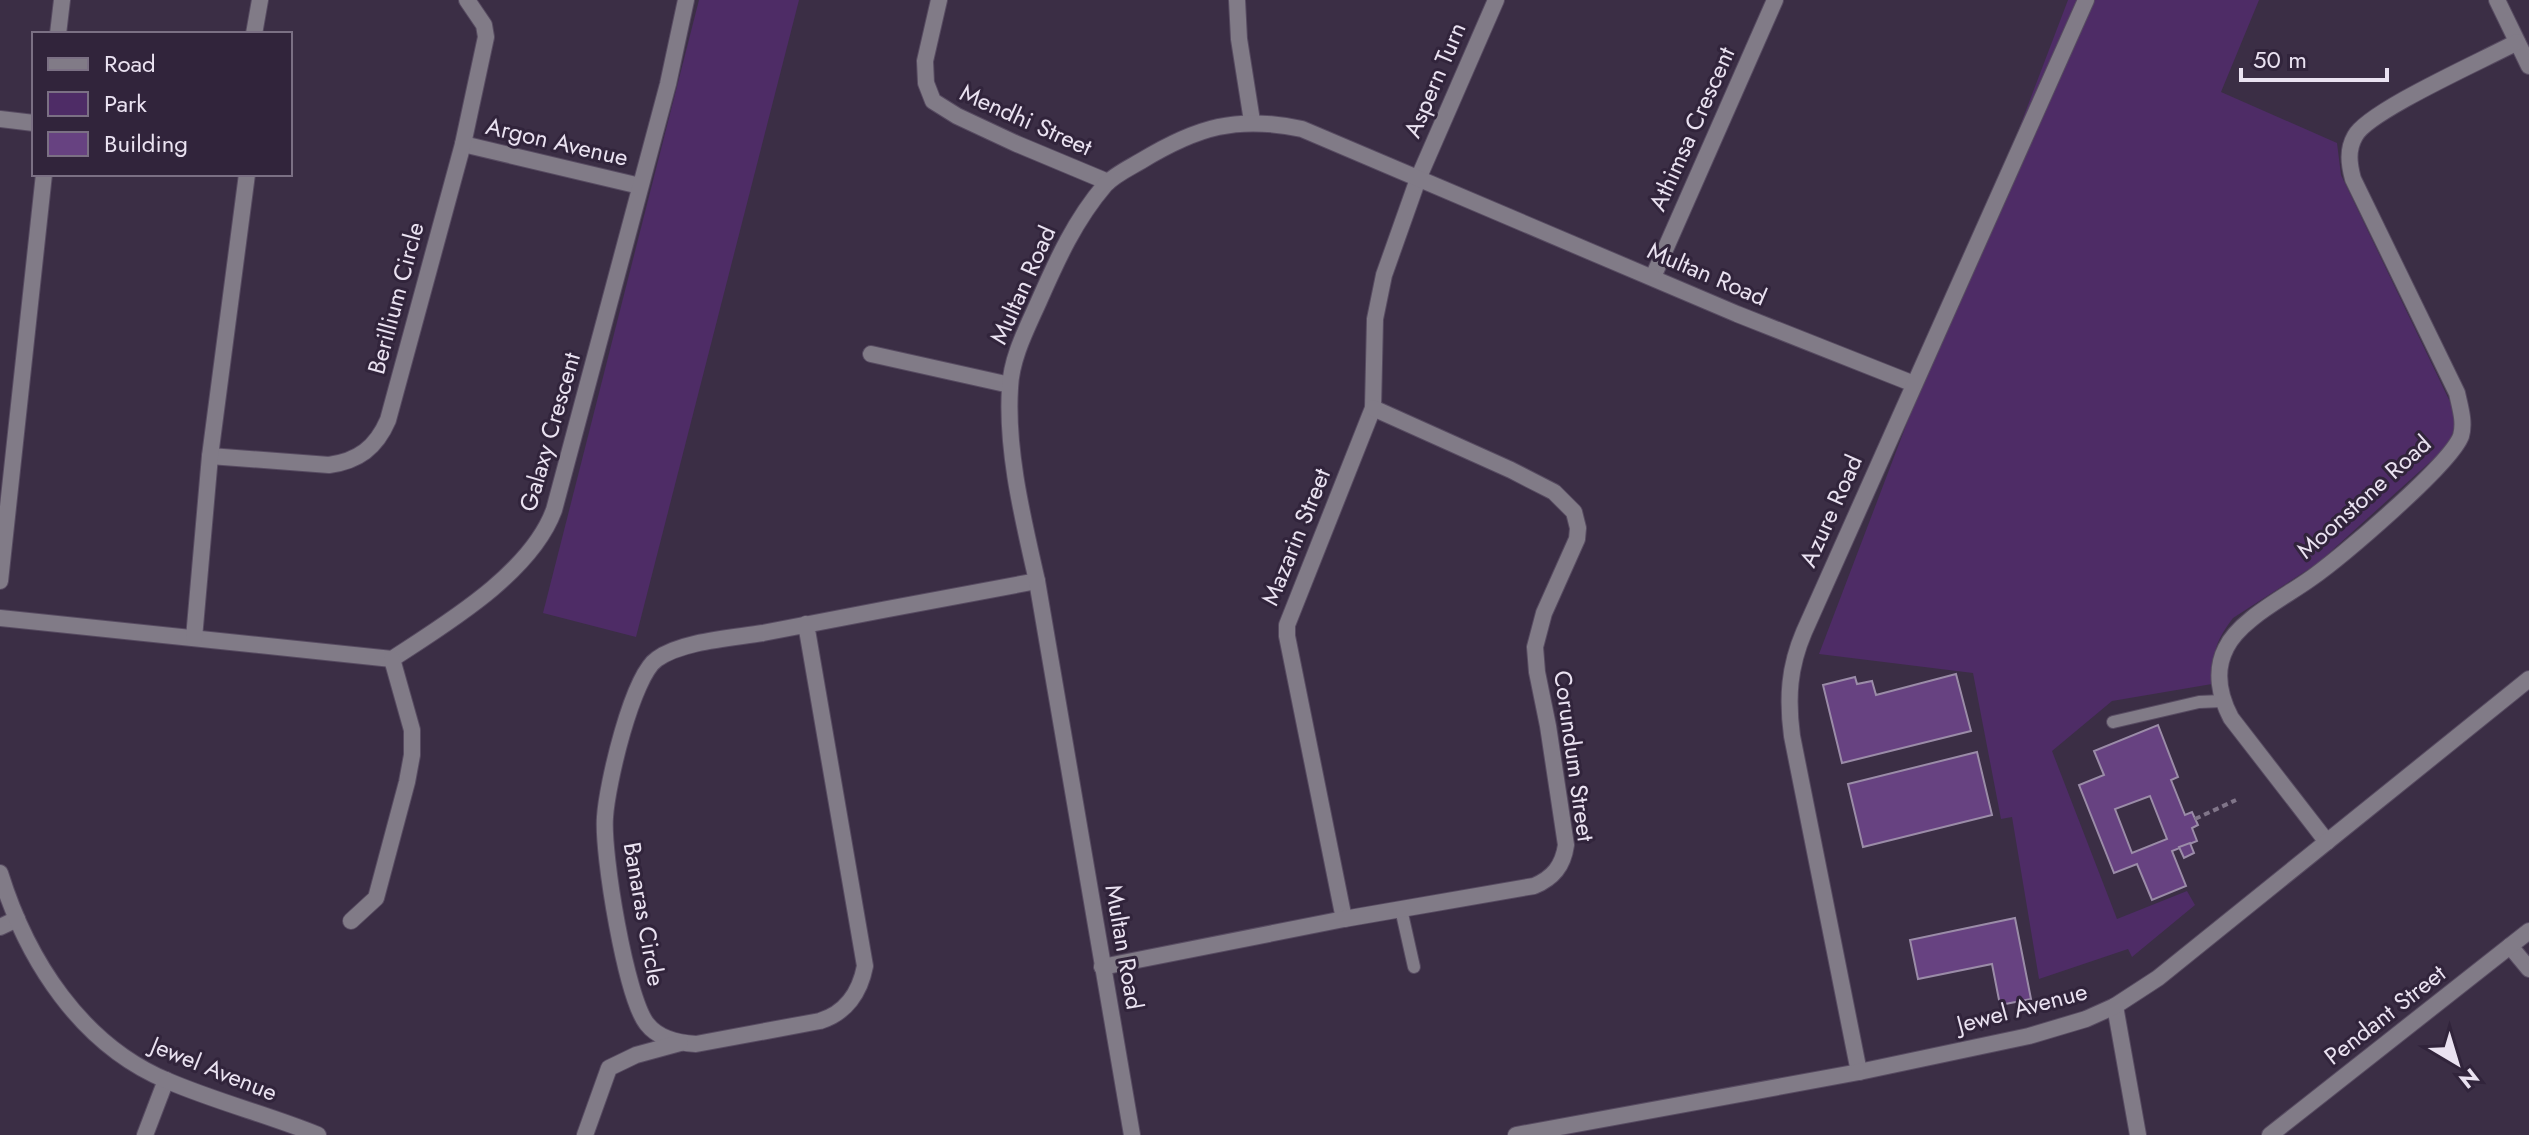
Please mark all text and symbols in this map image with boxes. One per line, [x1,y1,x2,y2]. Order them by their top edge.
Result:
street label: Aspern Turn [1395,17,1475,143]
legend [32,32,292,176]
scale bar [2241,32,2387,82]
street label: Athimsa Crescent [1640,41,1743,216]
text: 50 m [2253,42,2307,77]
text: Road [104,46,156,81]
street label: Mendhi Street [955,75,1098,164]
text: Park [104,86,147,121]
street label: Argon Avenue [483,108,632,175]
text: Building [104,126,188,161]
street label: Berillium Circle [358,218,433,378]
street label: Multan Road [981,220,1064,350]
street label: Multan Road [1642,233,1772,314]
street label: Galaxy Crescent [510,348,589,515]
street label: Moonstone Road [2289,427,2439,567]
street label: Azure Road [1790,449,1871,573]
street label: Mazarin Street [1252,463,1339,611]
street label: Corundum Street [1545,668,1604,844]
street label: Banaras Circle [615,839,674,989]
street label: Multan Road [1096,882,1153,1012]
street label: Pendant Street [2317,956,2453,1073]
street label: Jewel Avenue [1950,973,2091,1042]
north arrow [2417,1023,2497,1103]
street label: Jewel Avenue [143,1026,283,1110]
text: N [2453,1061,2486,1097]

